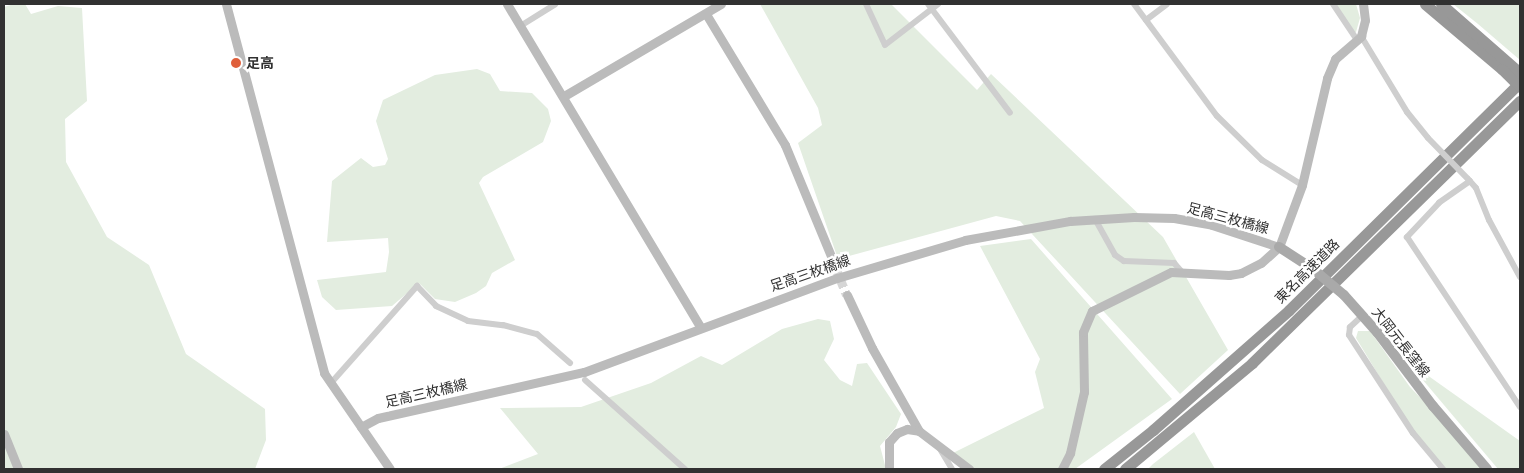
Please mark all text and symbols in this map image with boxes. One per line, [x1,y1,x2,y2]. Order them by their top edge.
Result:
place label: 足高 [246,55,274,71]
marker: 足高 [230,57,242,69]
street label: 足高三枚橋線 [1185,199,1271,237]
street label: 東名高速道路 [1271,235,1343,307]
street label: 足高三枚橋線 [768,251,852,295]
street label: 大岡元長窪線 [1369,304,1433,380]
street label: 足高三枚橋線 [383,375,469,411]

